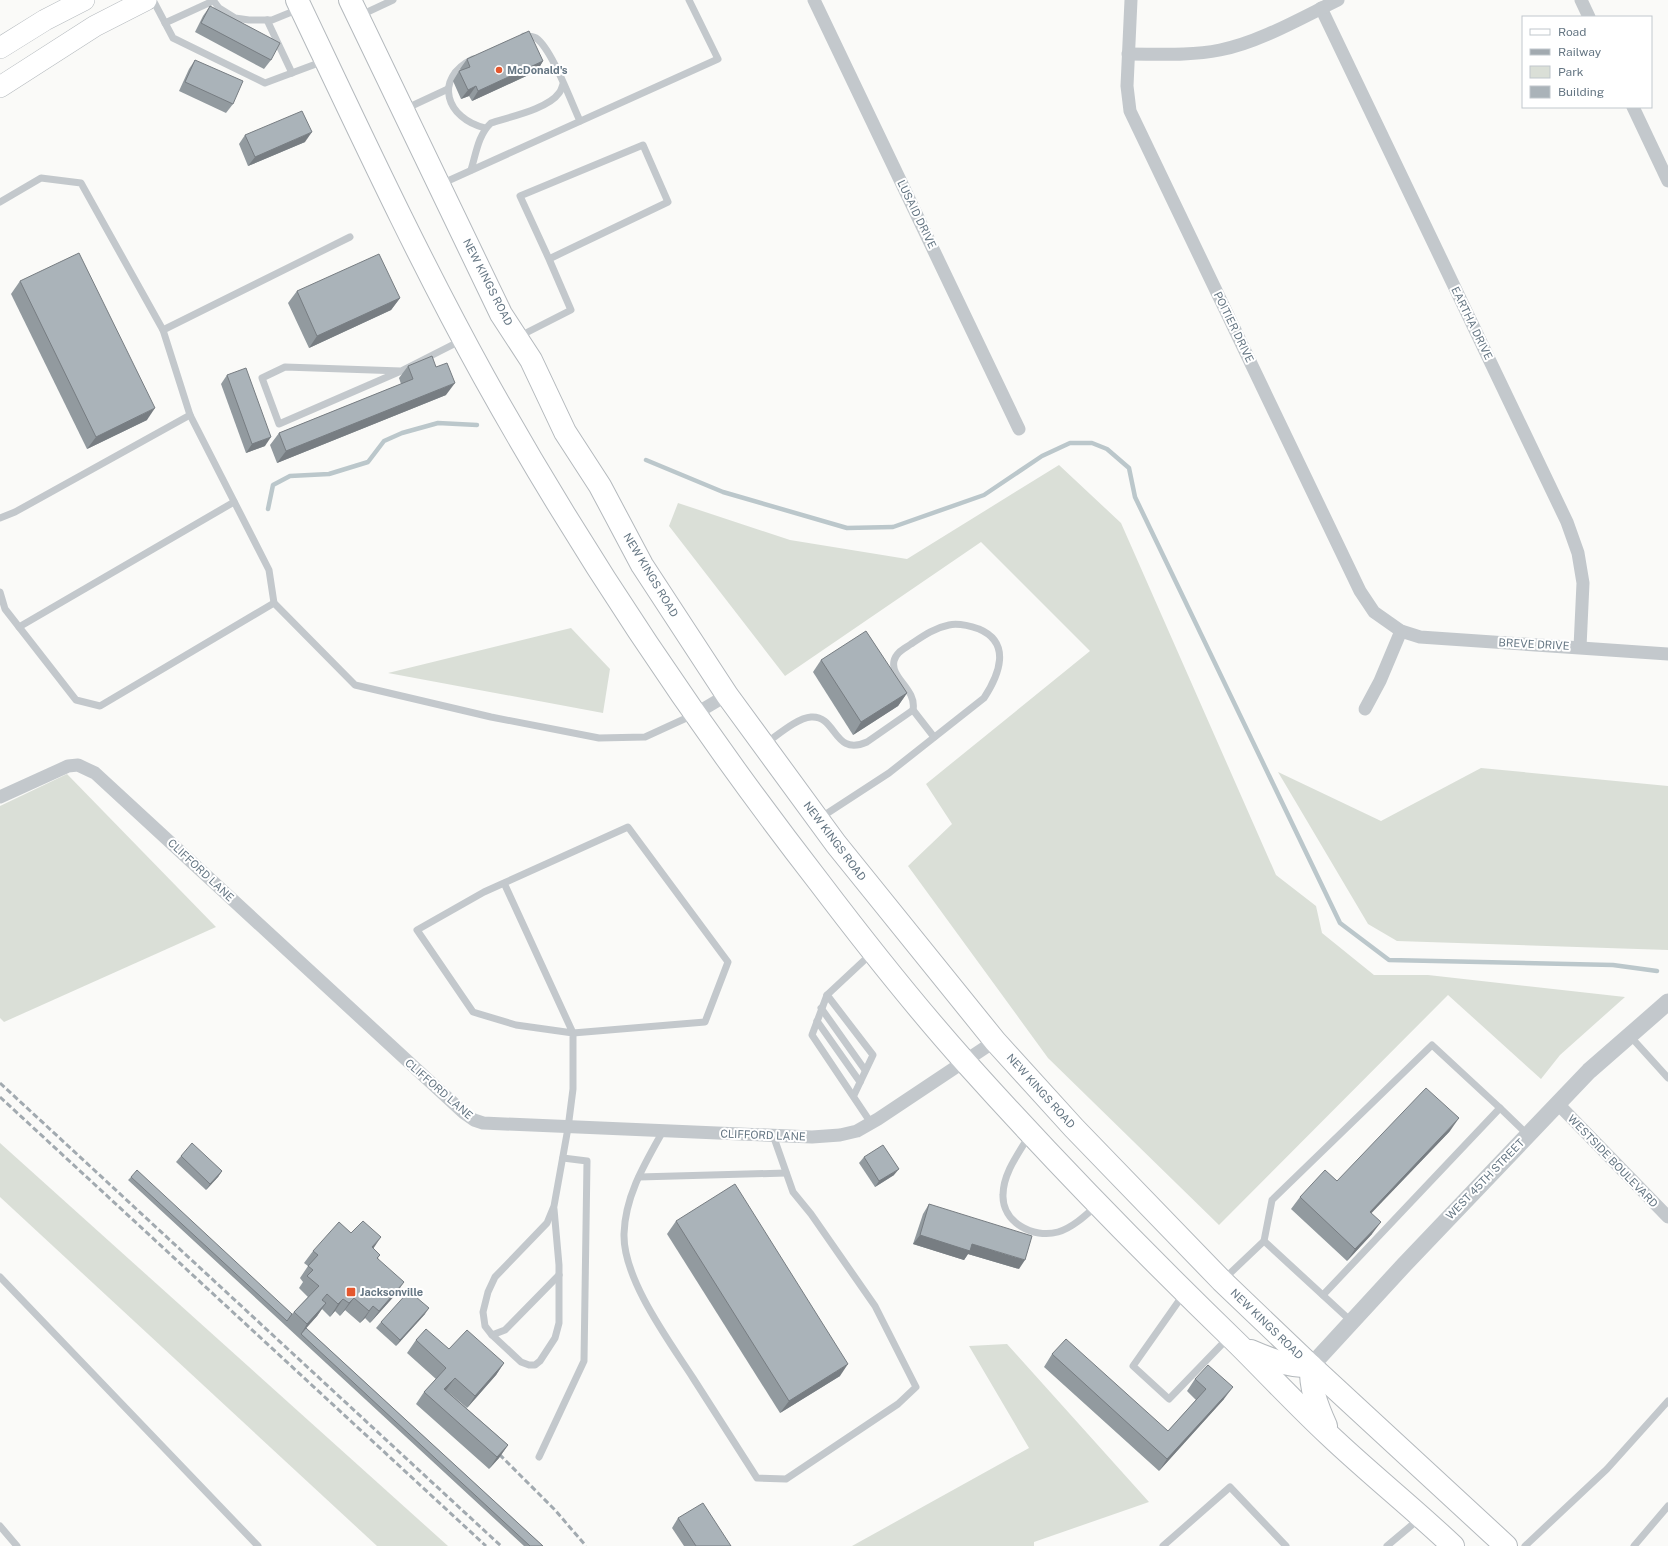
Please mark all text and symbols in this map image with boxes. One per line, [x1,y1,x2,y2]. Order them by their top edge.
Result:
legend [1522,16,1652,108]
text: Road [1558,25,1586,39]
text: Railway [1558,45,1602,59]
place label: McDonald's [507,64,568,76]
marker: McDonald's [494,65,504,75]
text: Park [1558,65,1584,79]
text: Building [1558,85,1604,99]
street label: LUSAID DRIVE [895,178,939,250]
street label: NEW KINGS ROAD [461,237,515,328]
street label: EARTHA DRIVE [1449,285,1495,362]
street label: POITIER DRIVE [1212,290,1256,365]
street label: NEW KINGS ROAD [621,531,681,619]
street label: BREVE DRIVE [1498,636,1570,652]
street label: NEW KINGS ROAD [801,799,869,883]
street label: CLIFFORD LANE [166,836,236,904]
street label: NEW KINGS ROAD [1005,1051,1078,1131]
street label: CLIFFORD LANE [403,1056,475,1122]
street label: WESTSIDE BOULEVARD [1566,1112,1661,1210]
street label: CLIFFORD LANE [720,1128,806,1142]
street label: WEST 45TH STREET [1444,1136,1527,1222]
marker: Jacksonville [345,1286,357,1298]
place label: Jacksonville [360,1286,423,1298]
street label: NEW KINGS ROAD [1228,1286,1306,1362]

